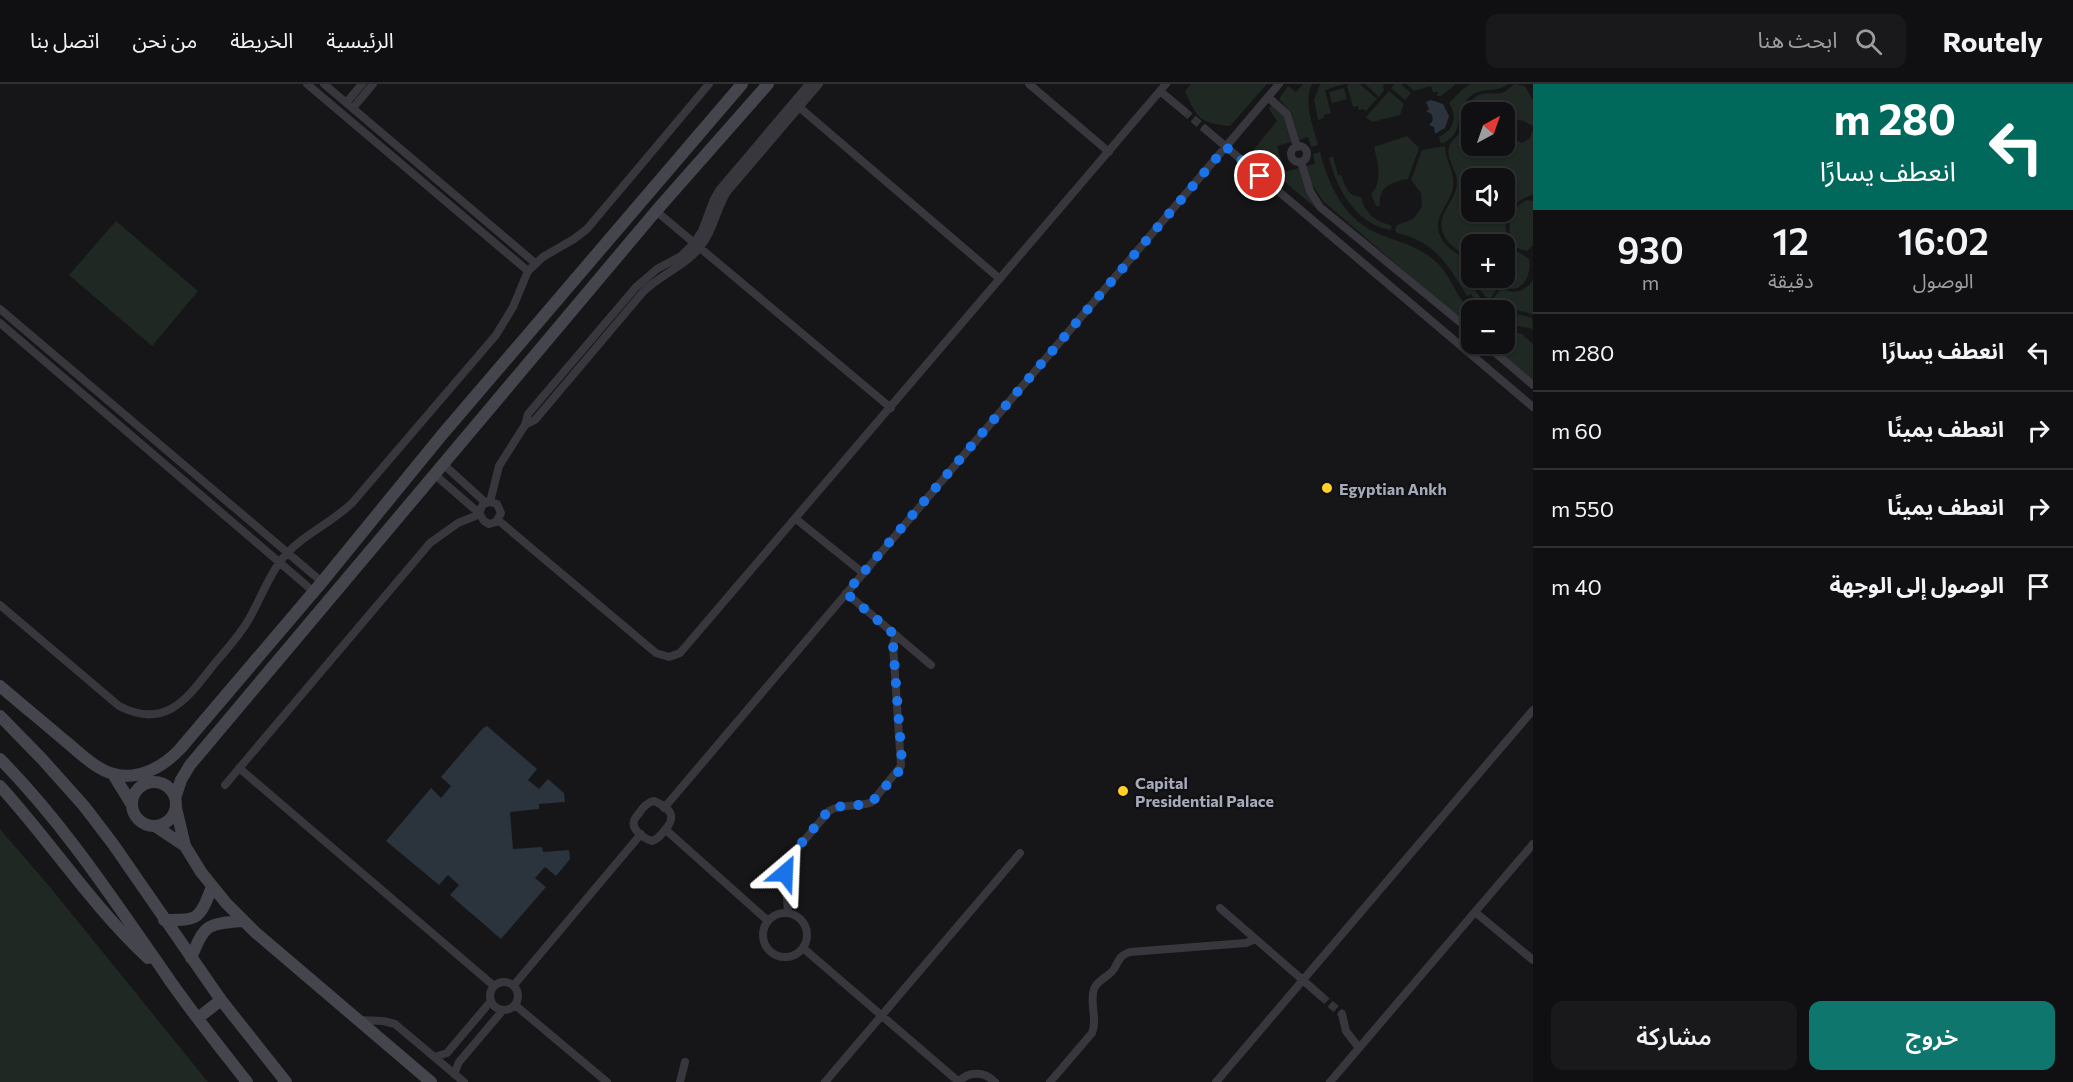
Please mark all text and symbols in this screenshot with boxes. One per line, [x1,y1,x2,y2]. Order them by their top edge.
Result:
search box [1486,14,1906,68]
text: Routely [1942,24,2043,58]
icon: search [1852,25,1885,58]
text: ابحث هنا [1757,26,1837,53]
text: اتصل بنا [30,27,100,52]
text: من نحن [133,27,197,52]
text: الخريطة [230,27,293,52]
text: الرئيسية [326,27,394,52]
text: 280 m [1834,92,1956,144]
north arrow [1461,102,1515,156]
map controls [1461,102,1515,354]
icon: left [1977,108,2055,186]
pin [1234,150,1285,201]
text: انعطف يسارًا [1820,154,1956,187]
icon: arrive [1243,159,1276,192]
button: sound [1461,168,1515,222]
text: 12 [1773,218,1809,262]
text: 16:02 [1898,218,1989,262]
text: 930 [1617,227,1684,271]
button: + [1461,234,1515,288]
text: دقيقة [1768,268,1813,292]
text: الوصول [1913,268,1974,292]
text: m [1642,270,1659,294]
button: − [1461,300,1515,354]
icon: left [2022,336,2055,369]
text: انعطف يسارًا [1882,337,2004,364]
text: 280 m [1551,339,1614,366]
icon: right [2022,414,2055,447]
text: انعطف يمينًا [1887,415,2004,442]
text: 60 m [1551,417,1602,444]
place label: Egyptian Ankh [1339,479,1447,498]
marker: Egyptian Ankh [1320,481,1334,495]
icon: right [2022,492,2055,525]
text: انعطف يمينًا [1887,493,2004,520]
text: 550 m [1551,495,1614,522]
icon: arrive [2022,570,2055,603]
text: الوصول إلى الوجهة [1829,571,2004,598]
text: 40 m [1551,573,1602,600]
place label: Capital Presidential Palace [1135,773,1274,810]
marker: Capital Presidential Palace [1116,784,1130,798]
position arrow [753,841,817,905]
button: مشاركة [1551,1001,1797,1070]
button: خروج [1809,1001,2055,1070]

